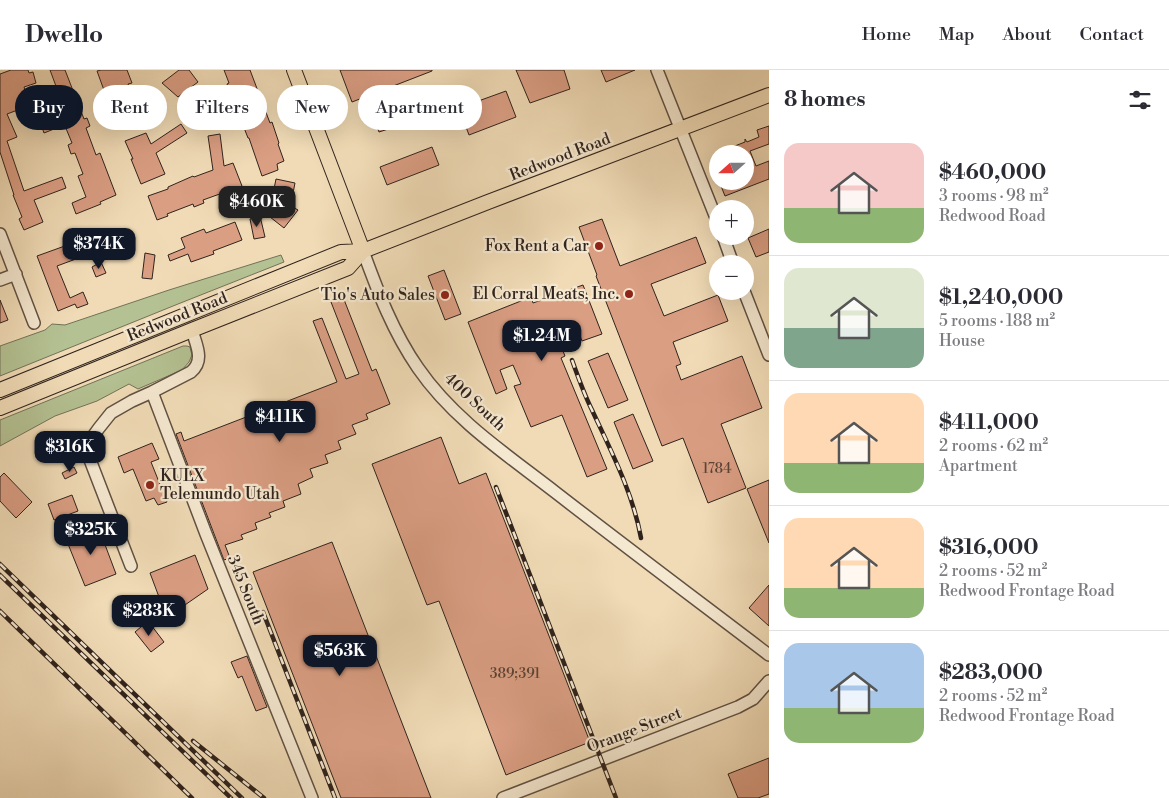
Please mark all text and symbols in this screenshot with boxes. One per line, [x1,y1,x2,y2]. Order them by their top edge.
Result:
text: Dwello [25,20,103,50]
text: Home [862,23,911,46]
text: Map [939,23,975,46]
text: About [1003,23,1052,46]
text: Contact [1080,23,1144,46]
chip: Buy [15,85,83,130]
chip: Rent [93,85,167,130]
chip: Filters [177,85,267,130]
chip: New [277,85,348,130]
chip: Apartment [358,85,482,130]
icon: filters [1126,86,1154,114]
text: 8 homes [784,87,866,113]
street label: Redwood Road [507,129,613,185]
north arrow [709,145,754,190]
map controls [709,145,754,300]
text: $460,000 [939,160,1046,186]
icon: home [824,163,884,223]
pin: $460K [222,186,292,228]
text: 3 rooms · 98 m² [939,186,1049,206]
text: $460K [230,192,284,212]
button: + [709,200,754,245]
text: Redwood Road [939,206,1046,226]
pin: $374K [64,228,134,270]
text: $374K [74,234,124,254]
place label: Fox Rent a Car [485,236,589,256]
marker: Fox Rent a Car [593,240,605,252]
button: − [709,255,754,300]
place label: El Corral Meats, Inc. [472,284,619,304]
place label: Tio's Auto Sales [321,285,435,305]
text: $1,240,000 [939,285,1063,311]
street label: Redwood Road [124,288,230,346]
marker: El Corral Meats, Inc. [623,288,635,300]
icon: home [824,288,884,348]
marker: Tio's Auto Sales [439,289,451,301]
text: 5 rooms · 188 m² [939,311,1055,331]
pin: $1.24M [501,320,583,362]
text: $1.24M [513,326,571,346]
text: House [939,331,985,351]
street label: 400 South [440,369,510,436]
pin: $411K [245,400,315,443]
text: $411K [256,407,304,427]
text: $411,000 [939,410,1039,436]
icon: home [824,413,884,473]
pin: $316K [35,430,105,473]
text: 2 rooms · 62 m² [939,436,1048,456]
text: $316K [46,437,94,457]
text: Apartment [939,456,1018,476]
house number: 1784 [702,460,732,478]
place label: KULX Telemundo Utah [160,466,280,504]
marker: KULX Telemundo Utah [144,479,156,491]
pin: $325K [56,514,126,556]
text: $325K [65,520,117,540]
text: $316,000 [939,535,1038,561]
icon: home [824,538,884,598]
street label: 345 South [223,552,269,628]
text: 2 rooms · 52 m² [939,561,1047,581]
text: Redwood Frontage Road [939,581,1115,601]
pin: $283K [114,594,184,637]
text: $283K [123,601,175,621]
pin: $563K [305,634,375,677]
text: $563K [314,641,366,661]
text: $283,000 [939,660,1043,686]
icon: home [824,663,884,723]
house number: 389;391 [490,665,540,683]
text: 2 rooms · 52 m² [939,686,1047,706]
street label: Orange Street [584,703,685,757]
text: Redwood Frontage Road [939,706,1115,726]

